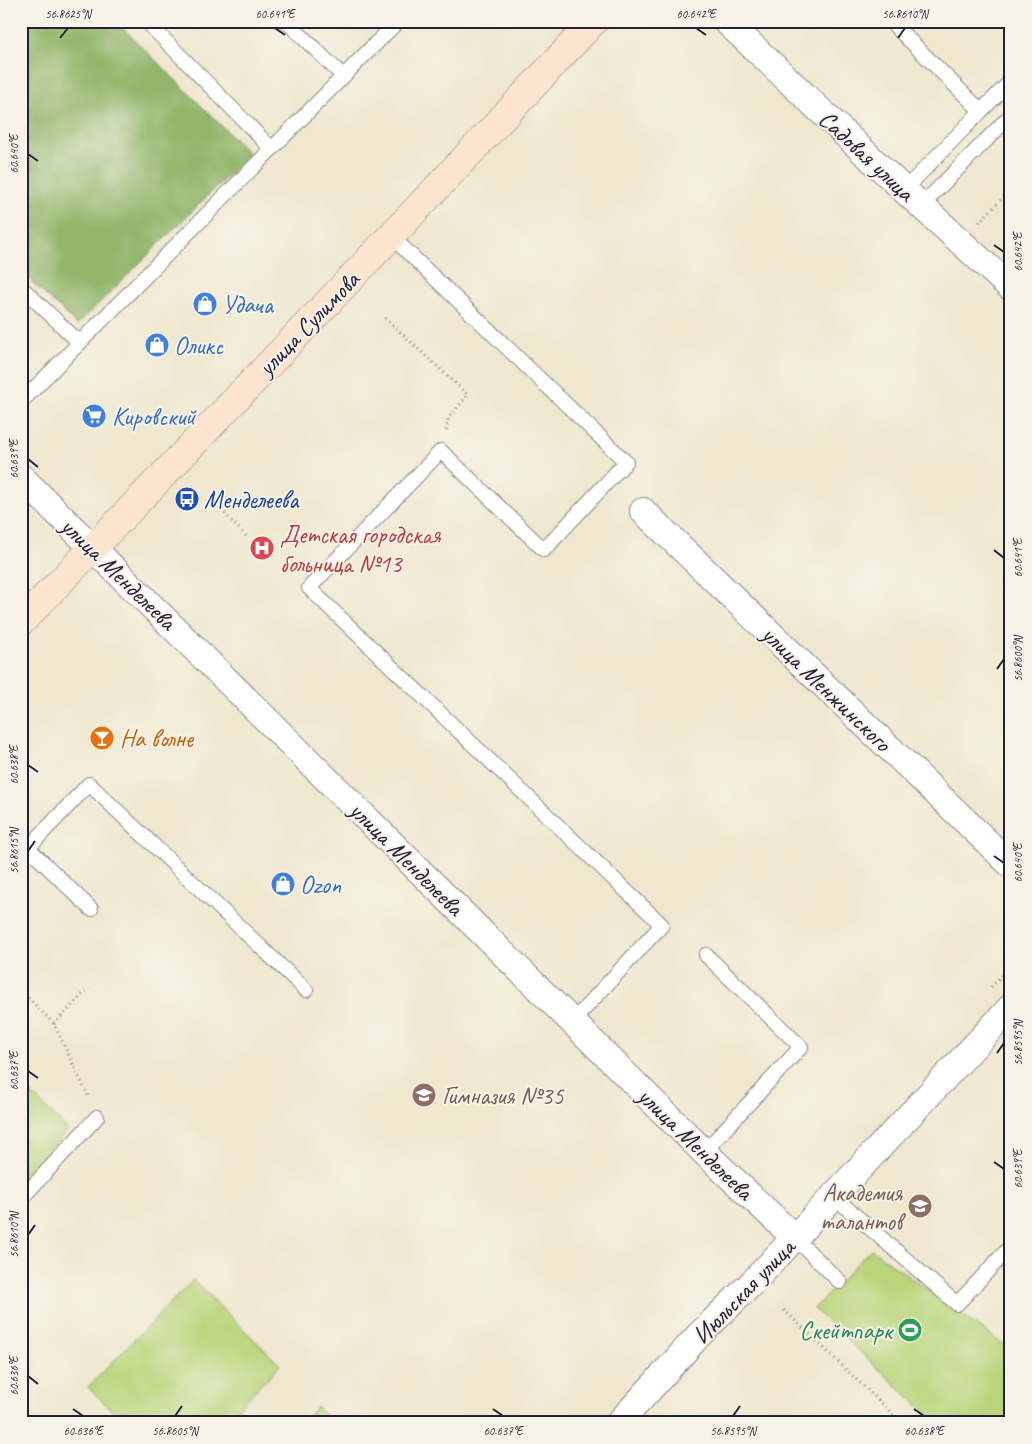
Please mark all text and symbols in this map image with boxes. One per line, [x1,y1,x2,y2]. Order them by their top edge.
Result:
text: 56.8625°N [45,6,92,22]
text: 60.641°E [255,6,296,22]
text: 60.642°E [676,6,717,22]
text: 56.8610°N [882,6,929,22]
street label: Садовая улица [812,103,923,210]
text: 60.640°E [6,133,22,174]
text: 60.642°E [1010,231,1026,272]
street label: улица Сулимова [249,263,368,384]
place label: Удача [222,289,275,321]
shop icon: Удача [192,291,218,317]
place label: Оликс [174,330,224,362]
shop icon: Оликс [144,332,170,358]
place label: Кировский [112,401,197,433]
supermarket icon: Кировский [81,403,107,429]
text: 60.639°E [6,438,22,479]
place label: Менделеева [204,484,300,516]
bus stop icon: Менделеева [174,486,200,512]
street label: улица Менделеева [52,509,184,638]
place label: Детская городская больница №13 [280,519,442,580]
hospital icon: Детская городская больница №13 [249,535,275,561]
text: 60.641°E [1010,537,1026,578]
street label: улица Менжинского [753,617,899,759]
text: 56.8600°N [1010,635,1026,682]
place label: На волне [120,723,195,755]
bar icon: На волне [89,725,115,751]
text: 60.638°E [6,744,22,785]
street label: улица Менделеева [341,793,472,924]
text: 56.8615°N [6,827,22,874]
text: 60.640°E [1010,842,1026,883]
place label: Ozon [300,869,342,901]
shop icon: Ozon [270,871,296,897]
text: 56.8595°N [1010,1019,1026,1066]
text: 60.637°E [6,1050,22,1091]
street label: улица Менделеева [629,1079,761,1208]
place label: Гимназия №35 [442,1080,565,1112]
school or university icon: Гимназия №35 [411,1082,437,1108]
text: 60.639°E [1010,1148,1026,1189]
place label: Академия талантов [820,1177,907,1238]
school or university icon: Академия талантов [907,1193,933,1219]
text: 56.8610°N [6,1211,22,1258]
street label: Июльская улица [686,1230,804,1351]
place label: Скейтпарк [799,1315,895,1347]
sports icon: Скейтпарк [897,1317,923,1343]
text: 60.636°E [6,1355,22,1396]
text: 60.636°E [63,1423,104,1439]
text: 56.8605°N [152,1423,199,1439]
text: 60.637°E [483,1423,524,1439]
text: 56.8595°N [710,1423,757,1439]
text: 60.638°E [904,1423,945,1439]

